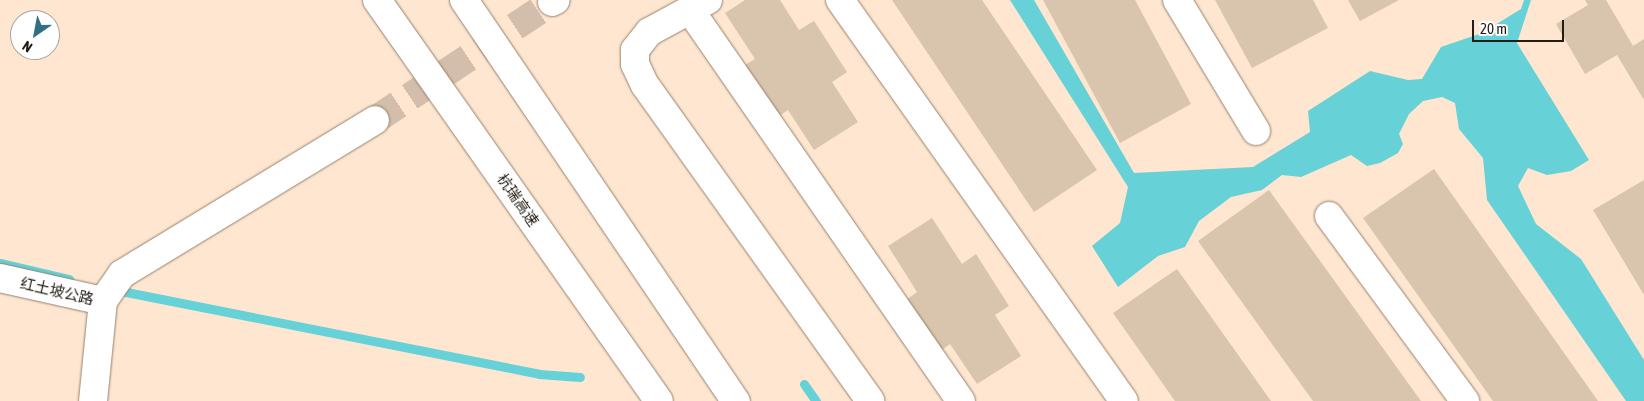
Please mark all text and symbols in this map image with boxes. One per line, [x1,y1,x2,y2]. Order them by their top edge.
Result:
north arrow [10,10,60,60]
scale bar [1474,10,1566,42]
text: 20 m [1480,20,1507,37]
text: N [20,38,35,56]
street label: 杭瑞高速 [493,170,543,230]
street label: 红土坡公路 [18,274,96,308]

